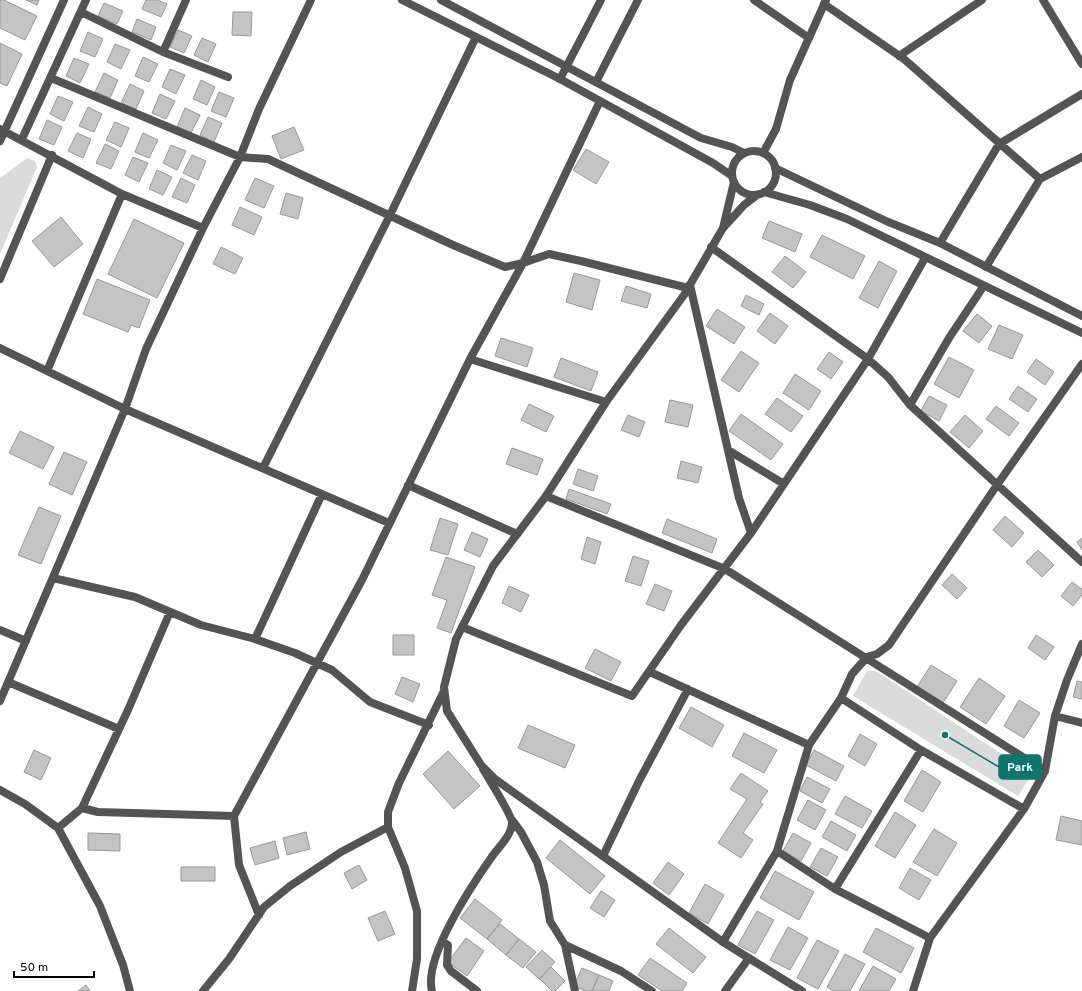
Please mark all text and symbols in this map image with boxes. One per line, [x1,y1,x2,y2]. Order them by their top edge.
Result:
callout: Park [999,755,1041,779]
text: Park [1007,760,1033,776]
scale bar [14,953,94,979]
text: 50 m [20,960,48,976]

